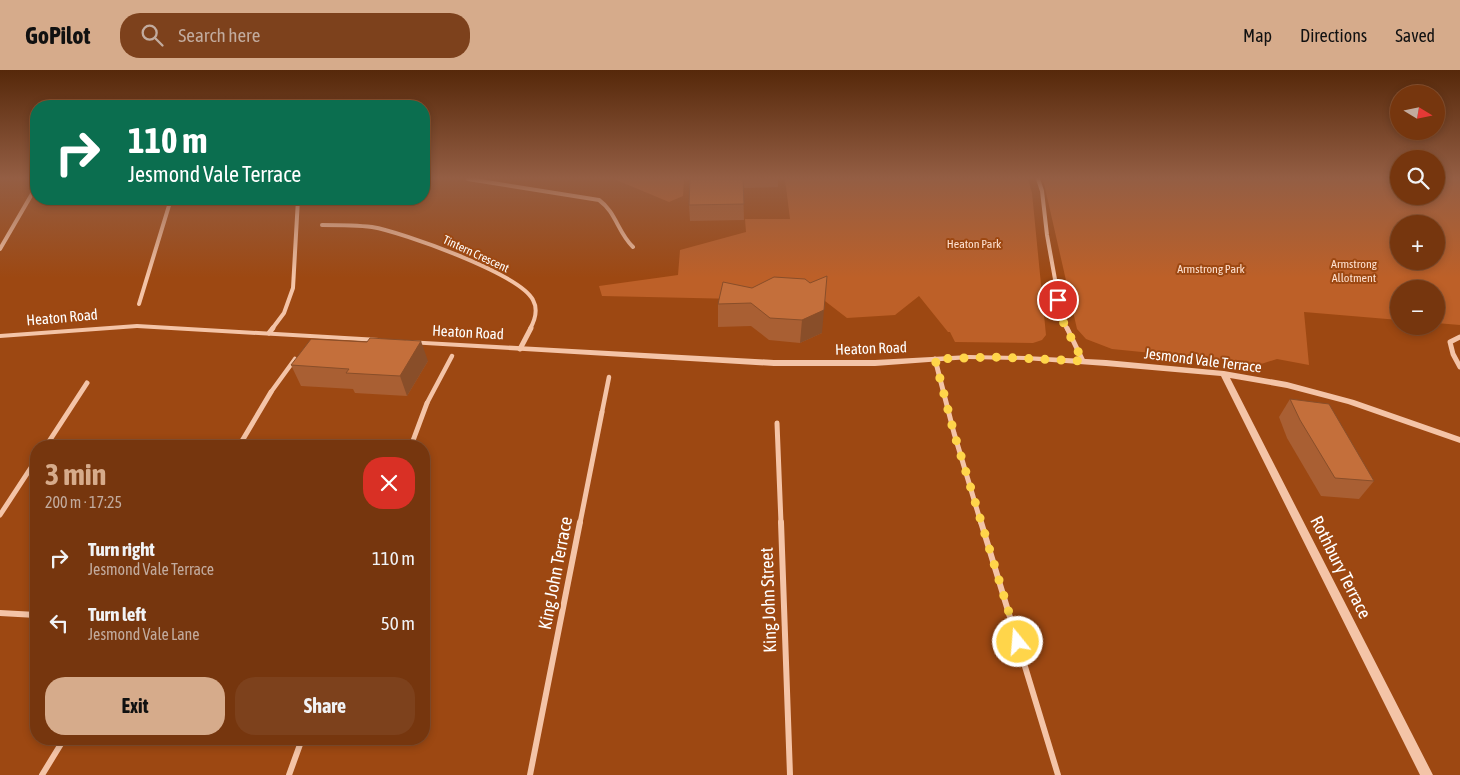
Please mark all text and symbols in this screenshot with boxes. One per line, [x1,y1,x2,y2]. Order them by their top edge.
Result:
search box [120,13,470,58]
icon: search [138,21,166,49]
text: GoPilot [25,22,90,49]
text: Search here [178,24,260,46]
text: Map [1243,25,1272,46]
text: Directions [1300,25,1367,46]
text: Saved [1395,25,1435,46]
north arrow [1390,85,1445,140]
map controls [1390,85,1445,335]
icon: right [45,120,110,185]
text: 110 m [128,120,207,160]
button: search [1390,150,1445,205]
text: Jesmond Vale Terrace [128,161,301,187]
button: + [1390,215,1445,270]
street label: Tintern Crescent [441,233,512,276]
park label: Heaton Park [947,237,1002,251]
park label: Armstrong Allotment [1331,257,1378,285]
park label: Armstrong Park [1177,262,1246,276]
pin [1037,279,1079,321]
button: − [1390,280,1445,335]
icon: arrive [1044,286,1072,314]
street label: Heaton Road [26,305,98,329]
street label: Heaton Road [432,322,504,342]
street label: Heaton Road [835,338,907,358]
street label: Jesmond Vale Terrace [1143,344,1263,376]
text: 3 min [45,457,106,491]
button: close [363,457,415,509]
text: 200 m · 17:25 [45,493,122,511]
street label: Rothbury Terrace [1306,512,1376,622]
street label: King John Terrace [534,515,576,631]
text: Turn right [88,538,155,560]
icon: right [45,544,73,572]
text: 110 m [372,547,415,569]
street label: King John Street [756,547,780,653]
text: Jesmond Vale Terrace [88,560,214,578]
text: Turn left [88,603,146,625]
icon: left [45,609,73,637]
text: 50 m [381,612,415,634]
position arrow [991,615,1043,667]
text: Jesmond Vale Lane [88,625,200,643]
button: Exit [45,677,225,735]
button: Share [235,677,415,735]

